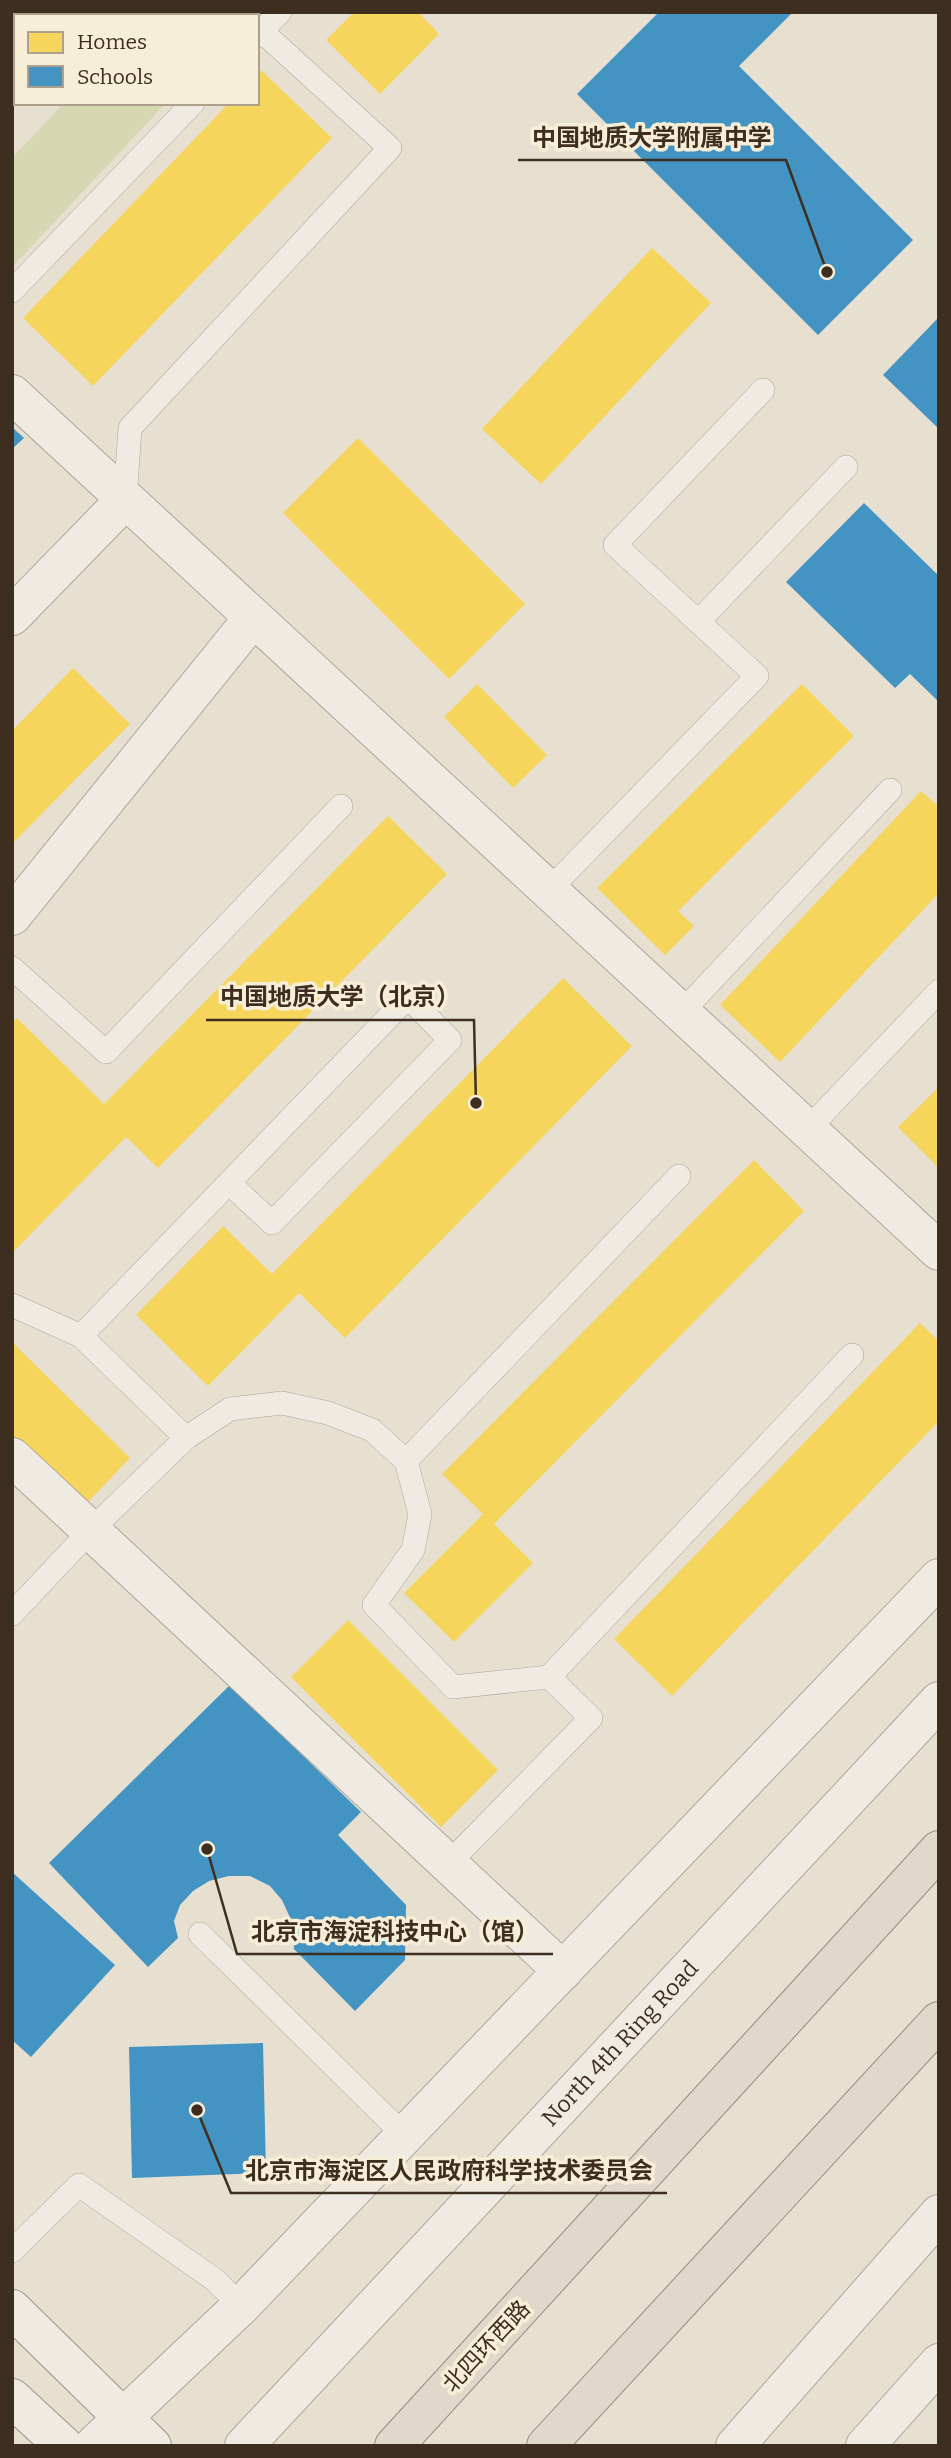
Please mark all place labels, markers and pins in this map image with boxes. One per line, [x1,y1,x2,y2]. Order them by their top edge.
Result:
callout: 中国地质大学附属中学 [518,115,786,160]
callout: 中国地质大学（北京） [206,975,474,1020]
callout: 北京市海淀科技中心（馆） [237,1909,553,1954]
callout: 北京市海淀区人民政府科学技术委员会 [231,2148,667,2193]

